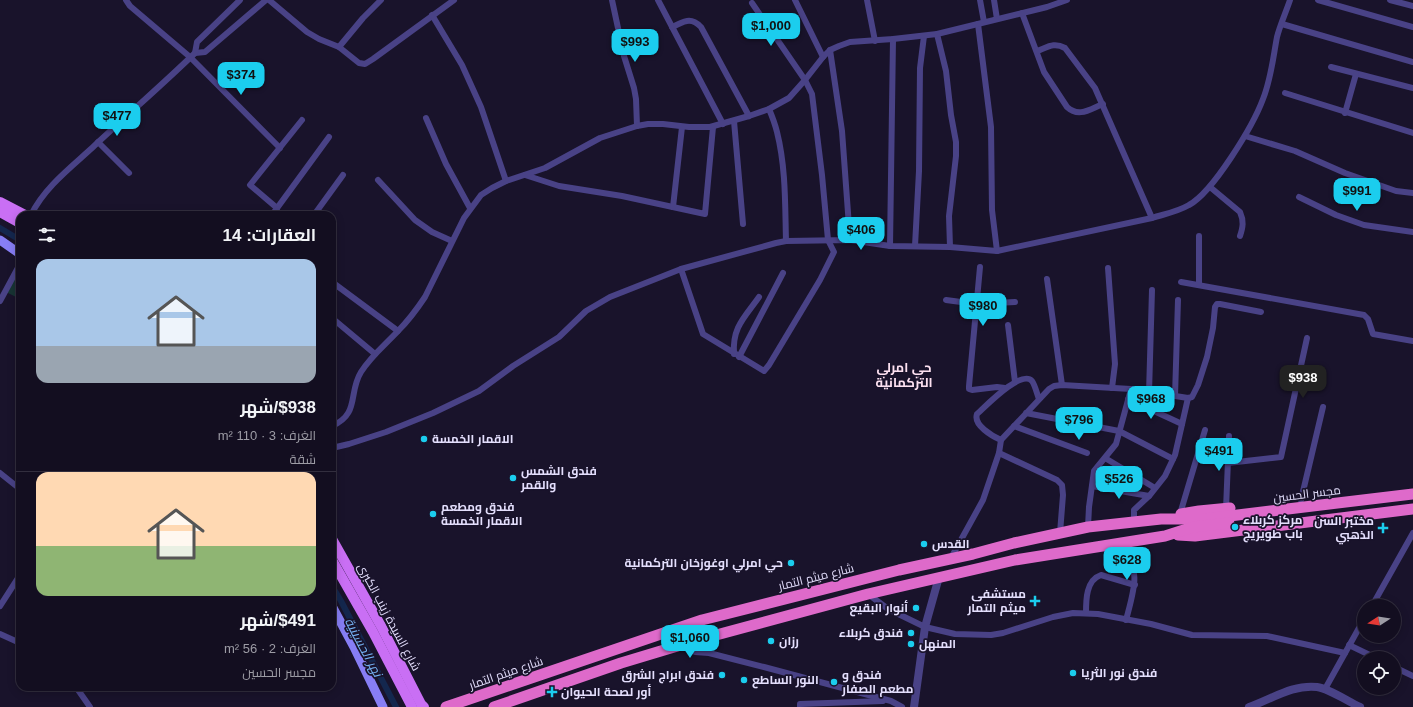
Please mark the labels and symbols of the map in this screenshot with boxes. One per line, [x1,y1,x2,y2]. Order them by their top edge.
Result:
pin: $1,000 [738,13,804,47]
pin: $993 [611,29,659,63]
pin: $374 [217,62,265,96]
pin: $477 [93,103,141,137]
pin: $991 [1333,178,1381,212]
pin: $406 [837,217,885,251]
pin: $980 [959,293,1007,327]
district label: حي امرلي التركمانية [875,360,933,390]
pin: $938 [1279,365,1327,399]
pin: $968 [1127,386,1175,420]
pin: $796 [1055,407,1103,441]
place label: الاقمار الخمسة [432,432,513,447]
marker: الاقمار الخمسة [419,434,429,444]
pin: $491 [1195,438,1243,472]
place label: فندق الشمس والقمر [520,464,597,493]
pin: $526 [1095,466,1143,500]
marker: فندق الشمس والقمر [508,473,518,483]
street label: مجسر الحسين [1272,483,1342,505]
place label: فندق ومطعم الاقمار الخمسة [441,500,522,529]
marker: فندق ومطعم الاقمار الخمسة [428,509,438,519]
place label: مركز كربلاء باب طويريج [1243,513,1303,543]
place label: مختبر السن الذهبي [1314,514,1374,545]
marker: مركز كربلاء باب طويريج [1230,522,1240,532]
marker: مختبر السن الذهبي [1377,522,1389,534]
place label: القدس [932,537,970,552]
marker: القدس [919,539,929,549]
pin: $628 [1103,547,1151,581]
place label: حي امرلي اوغوزخان التركمانية [624,556,783,573]
marker: حي امرلي اوغوزخان التركمانية [786,558,796,568]
street label: شارع السيدة زينب الكبرى [354,561,423,674]
street label: شارع ميثم التمار [776,561,856,594]
place label: مستشفى ميثم التمار [966,587,1026,616]
marker: مستشفى ميثم التمار [1029,595,1041,607]
north arrow [1357,599,1401,643]
place label: أنوار البقيع [849,600,908,617]
marker: أنوار البقيع [911,603,921,613]
water label: نهر الحسينية [341,615,386,681]
pin: $1,060 [657,625,723,659]
place label: فندق كربلاء [839,626,903,641]
marker: فندق كربلاء [906,628,916,638]
place label: رزان [779,634,799,649]
marker: رزان [766,636,776,646]
place label: المنهل [919,637,956,652]
marker: المنهل [906,639,916,649]
street label: شارع ميثم التمار [466,654,545,693]
place label: فندق نور الثريا [1081,666,1157,681]
place label: فندق ابراج الشرق [621,668,714,684]
place label: فندق و مطعم الصفار [841,668,913,697]
marker: فندق نور الثريا [1068,668,1078,678]
marker: فندق ابراج الشرق [717,670,727,680]
place label: النور الساطع [752,673,819,689]
marker: النور الساطع [739,675,749,685]
marker: فندق و مطعم الصفار [829,677,839,687]
place label: أور لصحة الحيوان [561,684,651,700]
marker: أور لصحة الحيوان [546,686,558,698]

